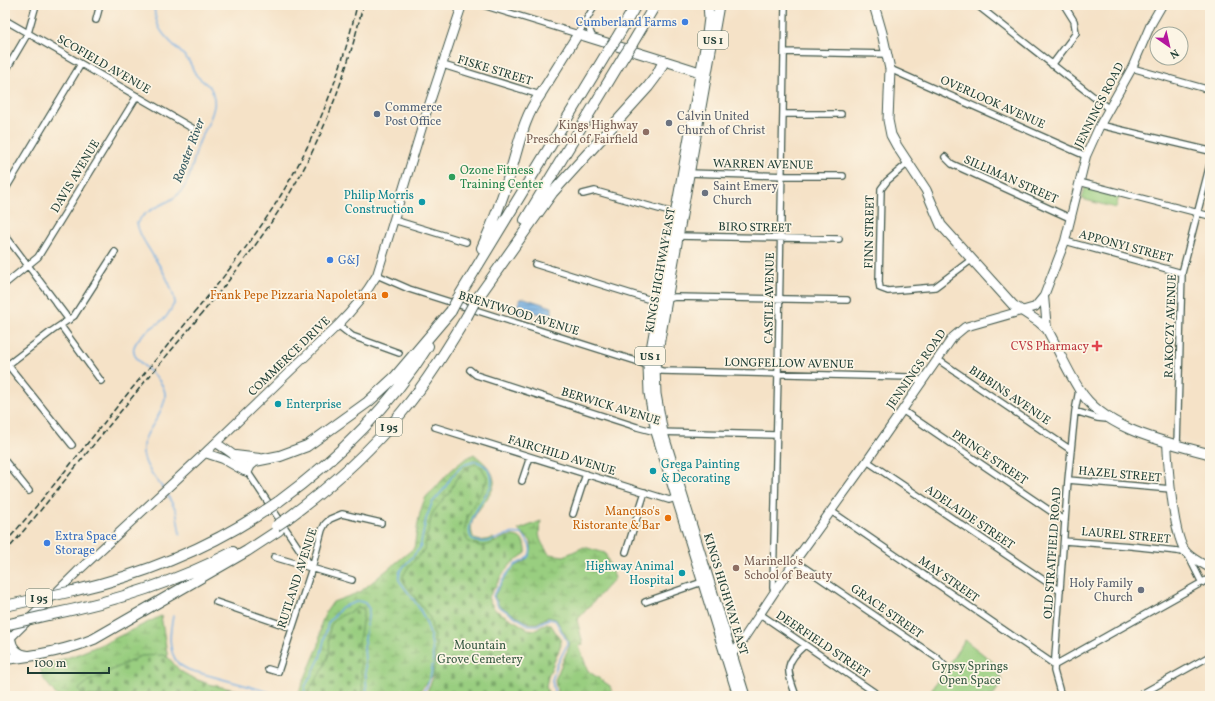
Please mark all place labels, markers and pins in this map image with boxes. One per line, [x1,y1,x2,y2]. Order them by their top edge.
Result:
place label: Cumberland Farms [576,15,677,31]
marker: Cumberland Farms [680,17,690,27]
place label: Commerce Post Office [385,100,443,130]
marker: Commerce Post Office [372,109,382,119]
place label: Calvin United Church of Christ [677,109,765,139]
place label: Kings Highway Preschool of Fairfield [526,118,638,148]
marker: Calvin United Church of Christ [664,118,674,128]
marker: Kings Highway Preschool of Fairfield [641,127,651,137]
place label: Ozone Fitness Training Center [460,163,543,193]
marker: Ozone Fitness Training Center [447,172,457,182]
place label: Saint Emery Church [713,179,779,209]
place label: Philip Morris Construction [344,188,414,218]
marker: Saint Emery Church [700,188,710,198]
marker: Philip Morris Construction [417,197,427,207]
place label: G&J [338,253,360,269]
marker: G&J [325,255,335,265]
place label: Frank Pepe Pizzaria Napoletana [210,288,377,304]
marker: Frank Pepe Pizzaria Napoletana [380,290,390,300]
place label: CVS Pharmacy [1011,339,1089,355]
marker: CVS Pharmacy [1092,341,1102,351]
place label: Enterprise [286,397,342,413]
marker: Enterprise [273,399,283,409]
place label: Grega Painting & Decorating [661,457,740,487]
marker: Grega Painting & Decorating [648,466,658,476]
place label: Mancuso's Ristorante & Bar [572,504,660,534]
marker: Mancuso's Ristorante & Bar [663,513,673,523]
place label: Extra Space Storage [55,529,117,559]
marker: Extra Space Storage [42,538,52,548]
place label: Marinello's School of Beauty [744,554,833,584]
place label: Highway Animal Hospital [586,559,674,589]
marker: Marinello's School of Beauty [731,563,741,573]
marker: Highway Animal Hospital [677,568,687,578]
place label: Holy Family Church [1069,576,1134,606]
marker: Holy Family Church [1136,585,1146,595]

